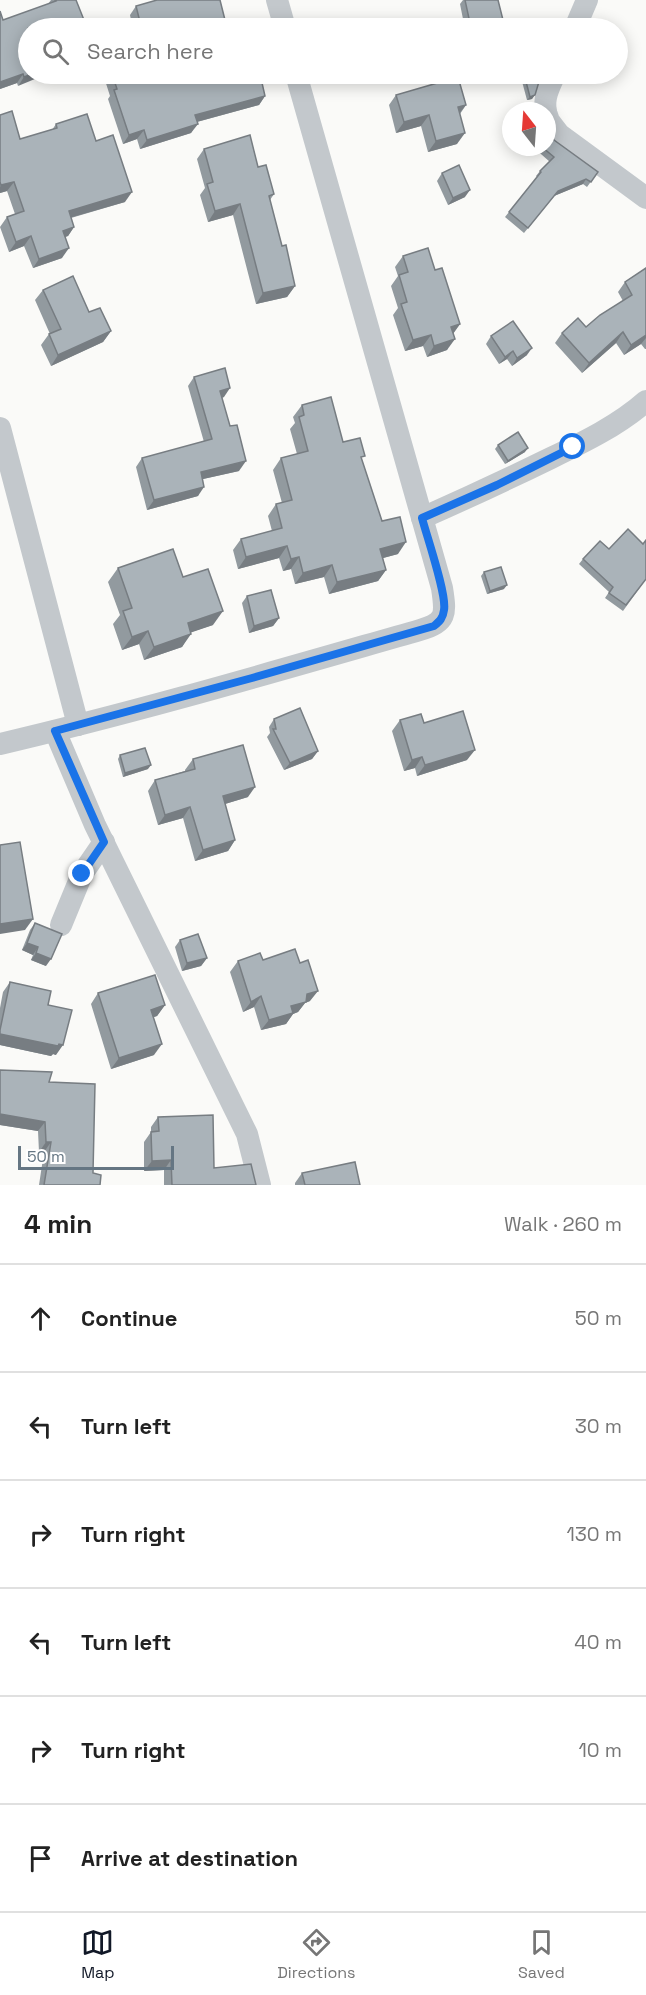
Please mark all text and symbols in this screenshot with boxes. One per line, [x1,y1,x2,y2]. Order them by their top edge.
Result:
search box [18,18,628,84]
icon: search [39,35,72,68]
text: Search here [87,37,214,65]
north arrow [502,102,556,156]
route start [559,433,585,459]
route end [68,860,94,886]
scale bar [18,1143,174,1170]
text: 50 m [27,1146,65,1167]
text: 4 min [24,1207,92,1241]
text: Walk · 260 m [504,1211,622,1237]
icon: ahead [24,1302,57,1335]
text: Continue [81,1304,177,1332]
text: 50 m [575,1305,622,1331]
icon: left [24,1410,57,1443]
text: Turn left [81,1412,171,1440]
text: 30 m [575,1413,622,1439]
icon: right [24,1518,57,1551]
text: Turn right [81,1520,186,1548]
text: 130 m [566,1521,622,1547]
icon: left [24,1626,57,1659]
text: Turn left [81,1628,171,1656]
text: 40 m [574,1629,622,1655]
icon: right [24,1734,57,1767]
text: Turn right [81,1736,186,1764]
text: 10 m [578,1737,622,1763]
icon: arrive [24,1842,57,1875]
text: Arrive at destination [81,1844,298,1872]
tab: Map [81,1926,115,1983]
tab: Directions [277,1926,356,1983]
tab: Saved [518,1926,565,1983]

